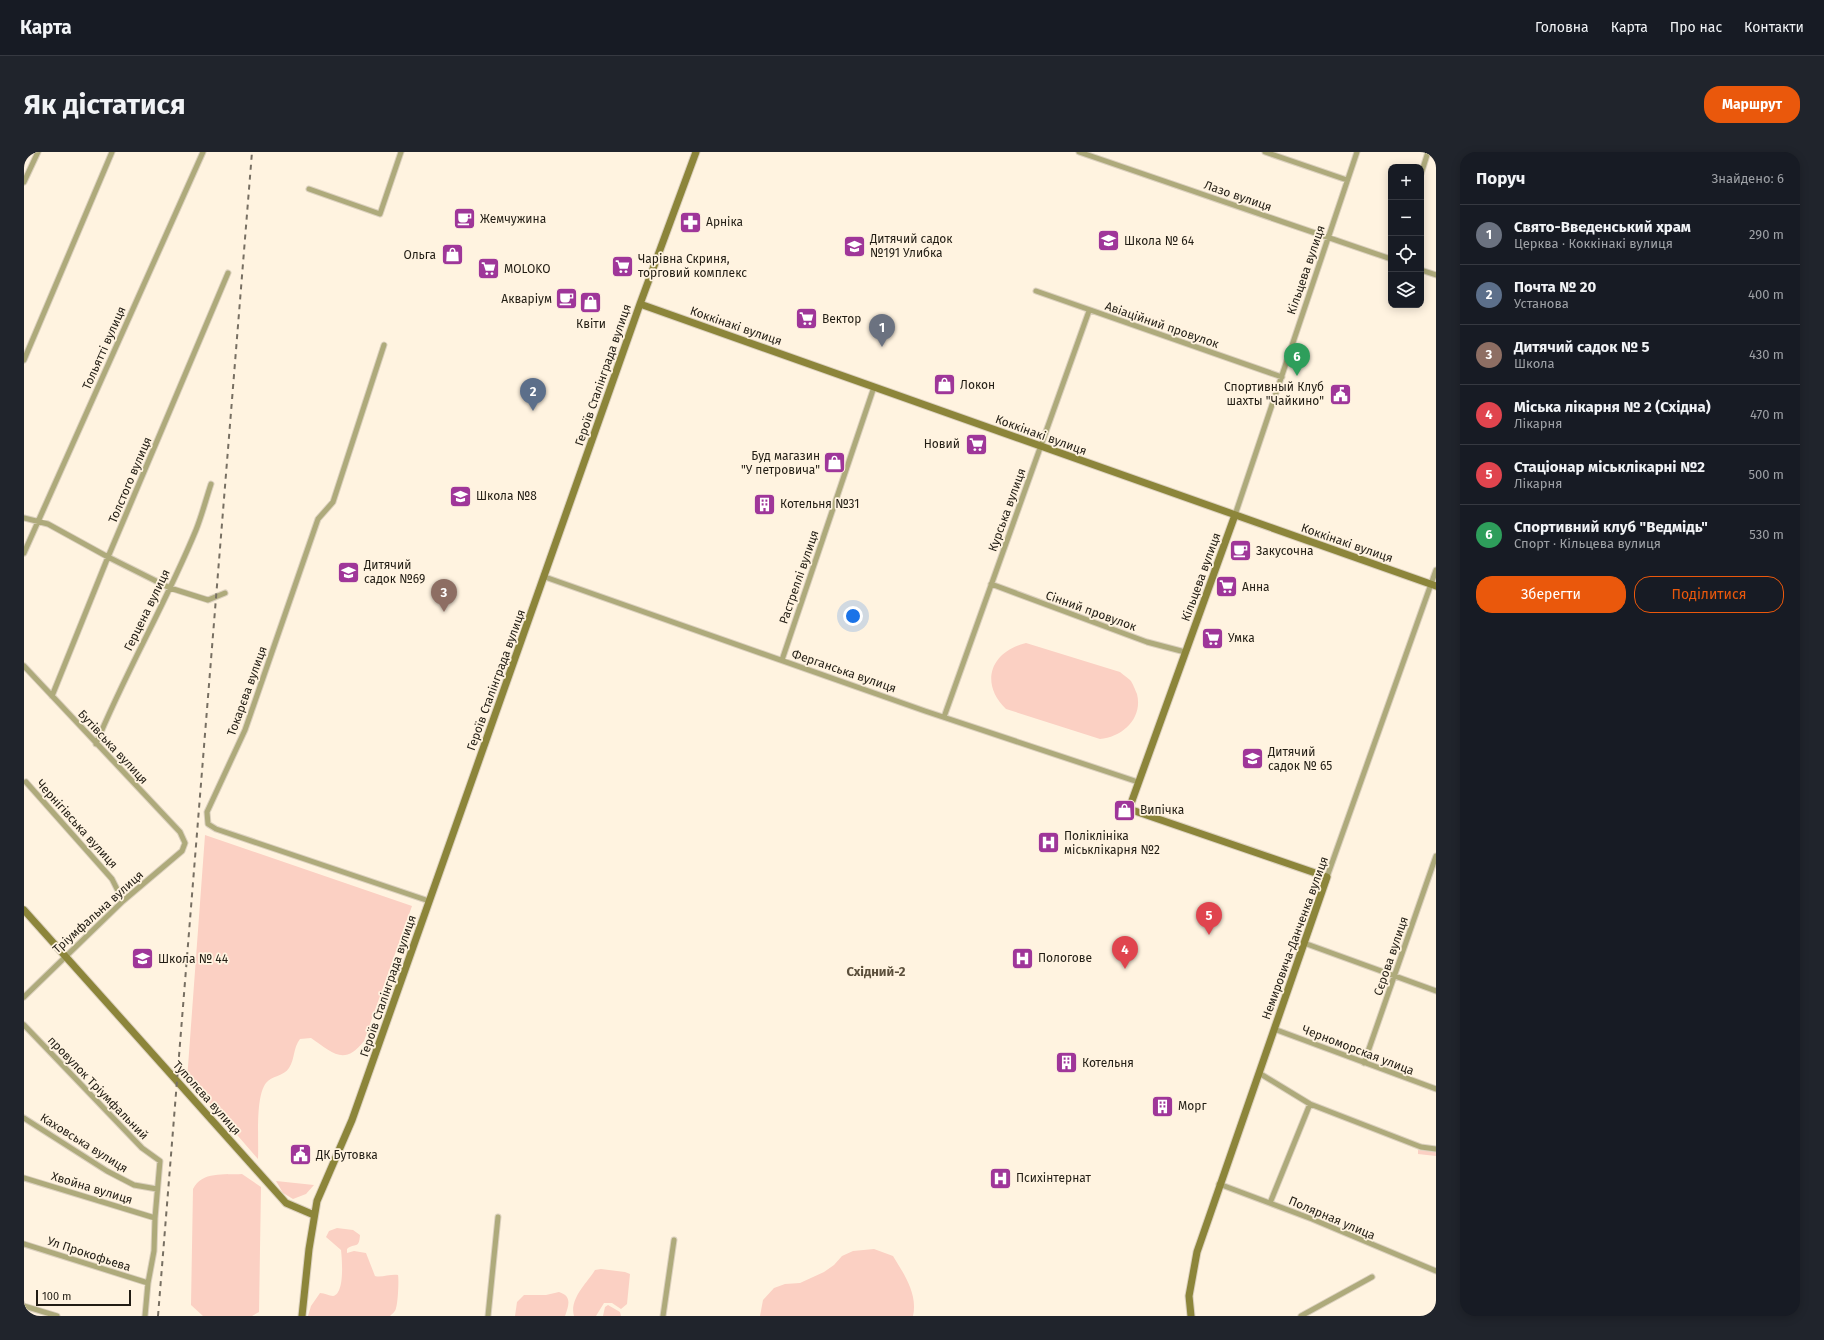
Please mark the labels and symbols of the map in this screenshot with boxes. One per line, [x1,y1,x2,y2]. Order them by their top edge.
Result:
street label: Лазо вулиця [1202,178,1274,214]
cafe icon: Жемчужина [451,206,477,232]
pharmacy icon: Арніка [677,209,703,235]
place label: Жемчужина [480,212,546,226]
place label: Арніка [706,215,743,229]
street label: Кільцева вулиця [1284,224,1328,316]
school or university icon: Школа № 64 [1095,228,1121,254]
place label: Дитячий садок №191 Улибка [869,232,953,260]
school or university icon: Дитячий садок №191 Улибка [841,233,867,259]
place label: Школа № 64 [1124,234,1195,248]
shop icon: Ольга [439,242,465,268]
place label: Ольга [404,248,436,262]
place label: Чарівна Скриня, торговий комплекс [638,252,747,280]
supermarket icon: Чарівна Скриня, торговий комплекс [609,253,635,279]
supermarket icon: MOLOKO [476,256,502,282]
place label: MOLOKO [504,262,550,276]
cafe icon: Акваріум [554,286,580,312]
shop icon: Квіти [578,290,604,316]
place label: Акваріум [501,292,552,306]
street label: Авіаційний провулок [1103,299,1222,351]
street label: Героїв Сталінграда вулиця [572,302,634,448]
street label: Тольятті вулиця [79,304,129,392]
street label: Коккінакі вулиця [688,304,784,348]
supermarket icon: Вектор [793,306,819,332]
place label: Вектор [822,312,861,326]
pin: 1 [869,314,895,347]
place label: Квіти [576,317,606,331]
pin: 6 [1284,343,1310,376]
shop icon: Локон [931,372,957,398]
pin: 2 [520,378,546,411]
place label: Локон [960,378,995,392]
place label: Спортивный Клуб шахты "Чайкино" [1224,380,1324,408]
public building icon: Спортивный Клуб шахты "Чайкино" [1327,381,1353,407]
street label: Коккінакі вулиця [993,412,1089,458]
supermarket icon: Новий [963,431,989,457]
street label: Толстого вулиця [106,435,154,525]
place label: Новий [924,437,960,451]
place label: Буд магазин "У петровича" [741,449,820,477]
shop icon: Буд магазин "У петровича" [822,450,848,476]
street label: Курська вулиця [985,466,1029,554]
school or university icon: Школа №8 [448,483,474,509]
place label: Школа №8 [476,489,537,503]
building icon: Котельня №31 [751,491,777,517]
place label: Котельня №31 [780,497,860,511]
street label: Коккінакі вулиця [1299,521,1395,565]
street label: Растреллі вулиця [776,528,822,626]
street label: Кільцева вулиця [1178,531,1224,623]
cafe icon: Закусочна [1227,538,1253,564]
place label: Закусочна [1256,544,1314,558]
place label: Дитячий садок №69 [363,558,425,586]
school or university icon: Дитячий садок №69 [335,559,361,585]
street label: Герцена вулиця [121,567,173,653]
supermarket icon: Анна [1213,574,1239,600]
pin: 3 [431,579,457,612]
place label: Анна [1242,580,1270,594]
street label: Сінний провулок [1044,588,1139,634]
your location [843,606,863,626]
street label: Героїв Сталінграда вулиця [464,608,528,752]
supermarket icon: Умка [1200,625,1226,651]
place label: Умка [1228,631,1255,645]
street label: Токарєва вулиця [224,644,270,738]
street label: Ферганська вулиця [790,647,898,695]
street label: Бутівська вулиця [75,707,151,787]
place label: Дитячий садок № 65 [1267,745,1332,773]
school or university icon: Дитячий садок № 65 [1239,746,1265,772]
street label: Чернігівська вулиця [33,777,121,871]
shop icon: Випічка [1111,797,1137,823]
place label: Випічка [1140,803,1184,817]
place label: Поліклініка міськлікарня №2 [1064,829,1160,857]
hospital icon: Поліклініка міськлікарня №2 [1035,830,1061,856]
street label: Немировича-Данченка вулиця [1259,854,1331,1022]
street label: Тріумфальна вулиця [50,868,146,956]
pin: 5 [1196,902,1222,935]
street label: Героїв Сталінграда вулиця [357,913,419,1059]
street label: Сєрова вулиця [1371,915,1411,997]
pin: 4 [1112,936,1138,969]
hospital icon: Пологове [1010,945,1036,971]
school or university icon: Школа № 44 [129,946,155,972]
place label: Пологове [1038,951,1092,965]
place label: Школа № 44 [158,952,229,966]
district label: Східний-2 [846,964,906,979]
street label: Черноморская улица [1300,1022,1416,1078]
street label: провулок Тріумфальний [45,1033,151,1143]
building icon: Котельня [1054,1050,1080,1076]
place label: Котельня [1082,1056,1134,1070]
street label: Туполєва вулиця [170,1058,244,1138]
building icon: Морг [1150,1093,1176,1119]
place label: Морг [1178,1099,1207,1113]
street label: Каховська вулиця [38,1110,130,1176]
public building icon: ДК Бутовка [287,1142,313,1168]
place label: ДК Бутовка [315,1148,378,1162]
hospital icon: Психінтернат [987,1165,1013,1191]
street label: Хвойна вулиця [50,1169,134,1207]
place label: Психінтернат [1016,1171,1092,1185]
street label: Полярная улица [1287,1193,1377,1243]
street label: Ул Прокофьева [45,1234,133,1274]
scale bar [36,1288,131,1307]

